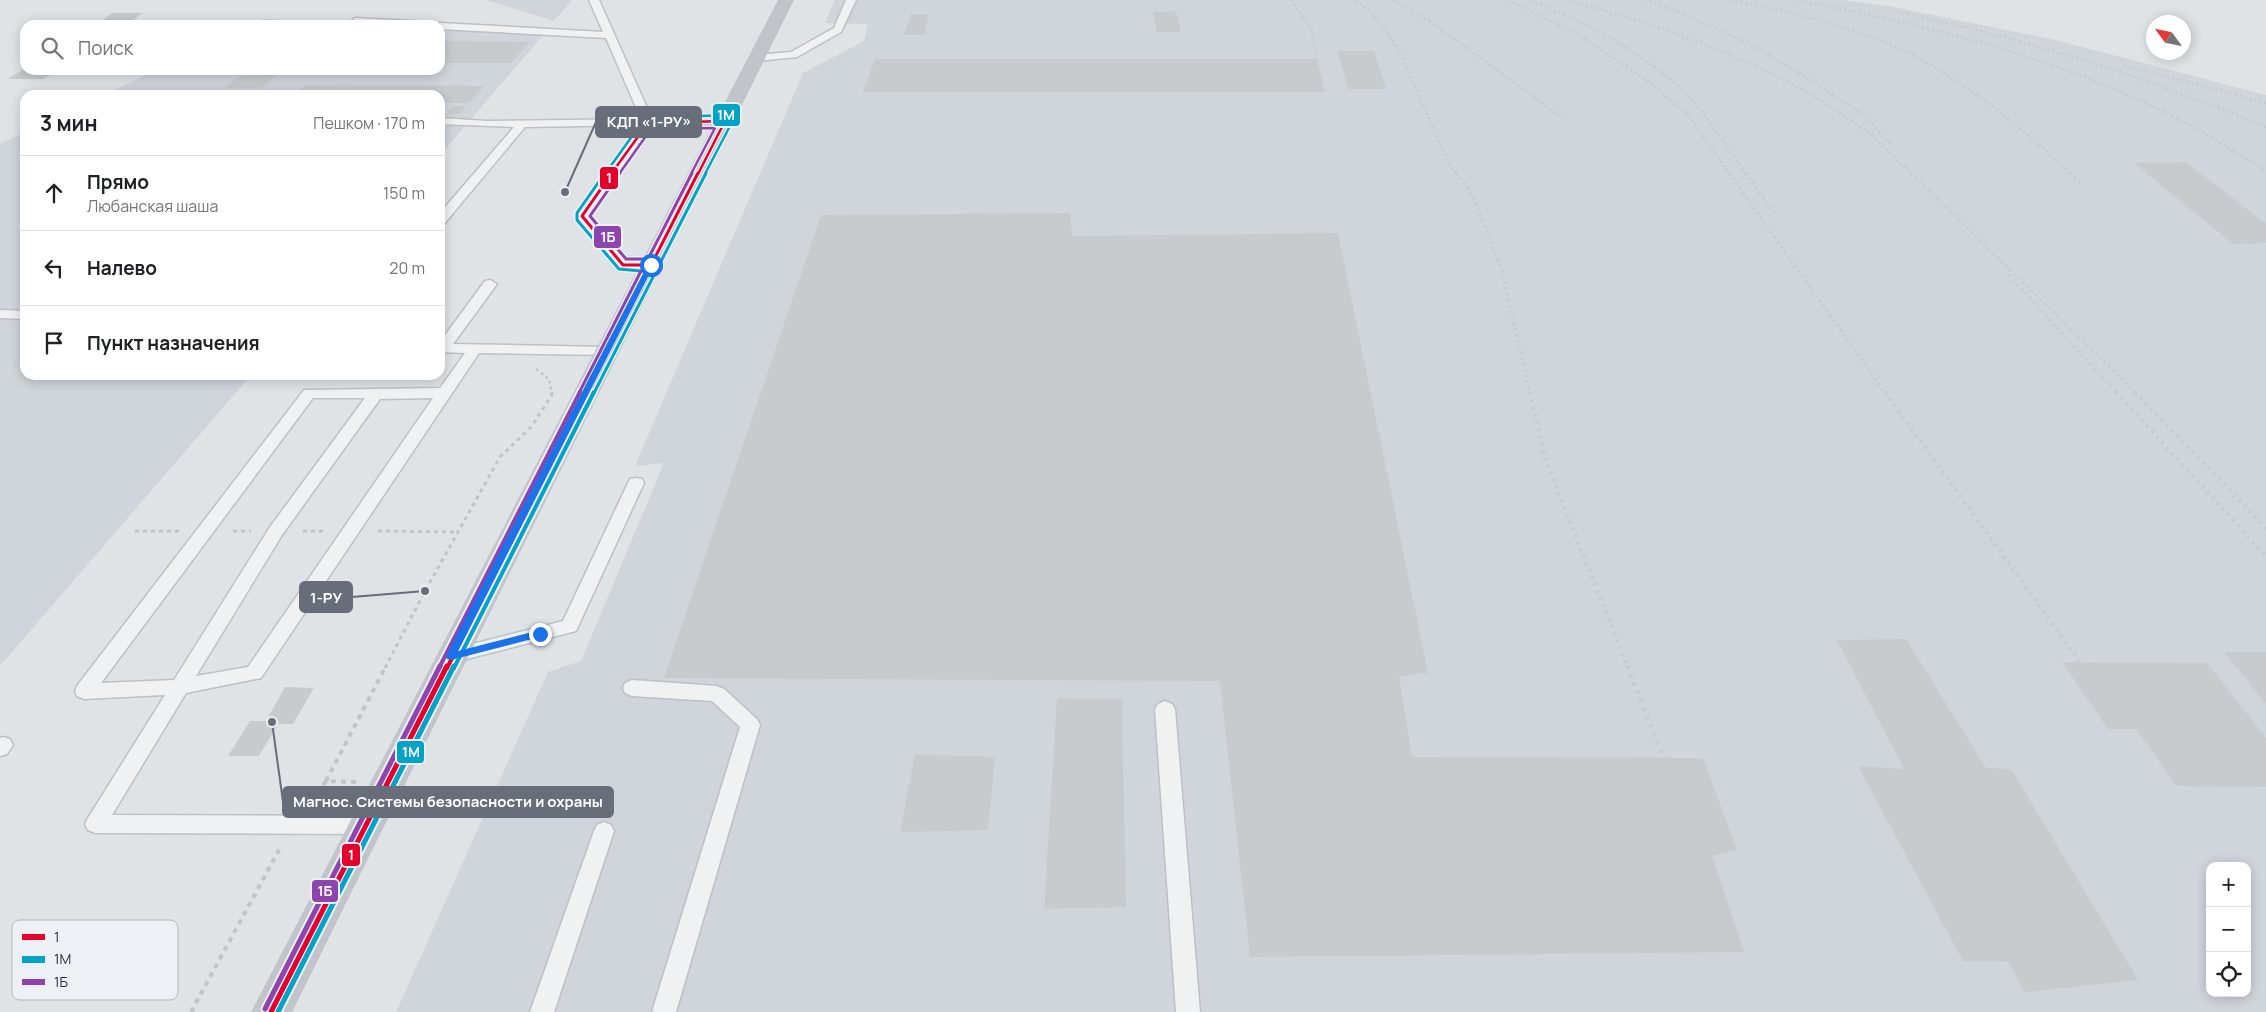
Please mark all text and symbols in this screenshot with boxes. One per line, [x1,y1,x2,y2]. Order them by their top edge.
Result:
north arrow [2146,15,2191,60]
search box [20,20,445,75]
icon: search [38,34,66,62]
text: Поиск [78,35,133,61]
line badge: 1М [712,103,741,127]
text: 1М [717,105,735,124]
callout: КДП «1-РУ» [596,107,701,137]
text: 3 мин [40,109,97,137]
text: КДП «1-РУ» [607,111,691,132]
text: Пешком · 170 m [313,112,425,134]
line badge: 1 [599,166,619,190]
text: 1 [606,168,612,187]
text: Прямо [87,169,149,195]
icon: ahead [40,179,68,207]
text: 150 m [383,182,425,204]
text: Любанская шаша [87,195,218,217]
line badge: 1Б [593,225,622,249]
text: 1Б [600,227,616,246]
icon: left [40,254,68,282]
route start [640,254,663,277]
text: Налево [87,255,157,281]
text: 20 m [389,257,425,279]
icon: arrive [40,329,68,357]
text: Пункт назначения [87,330,260,356]
callout: 1-РУ [300,582,352,612]
text: 1-РУ [310,587,342,608]
route end [529,623,552,646]
line badge: 1М [396,740,425,764]
text: 1М [402,742,420,761]
callout: Магнос. Системы безопасности и охраны [283,787,613,817]
text: Магнос. Системы безопасности и охраны [293,791,603,812]
line badge: 1 [341,843,361,867]
text: 1 [348,845,354,864]
map controls [2206,862,2251,997]
button: + [2206,862,2251,907]
line badge: 1Б [311,879,339,903]
text: 1Б [317,881,333,900]
button: − [2206,907,2251,952]
legend [12,920,178,1000]
text: 1 [54,927,59,946]
text: 1М [54,949,71,968]
button: locate [2206,952,2251,997]
text: 1Б [54,972,68,991]

